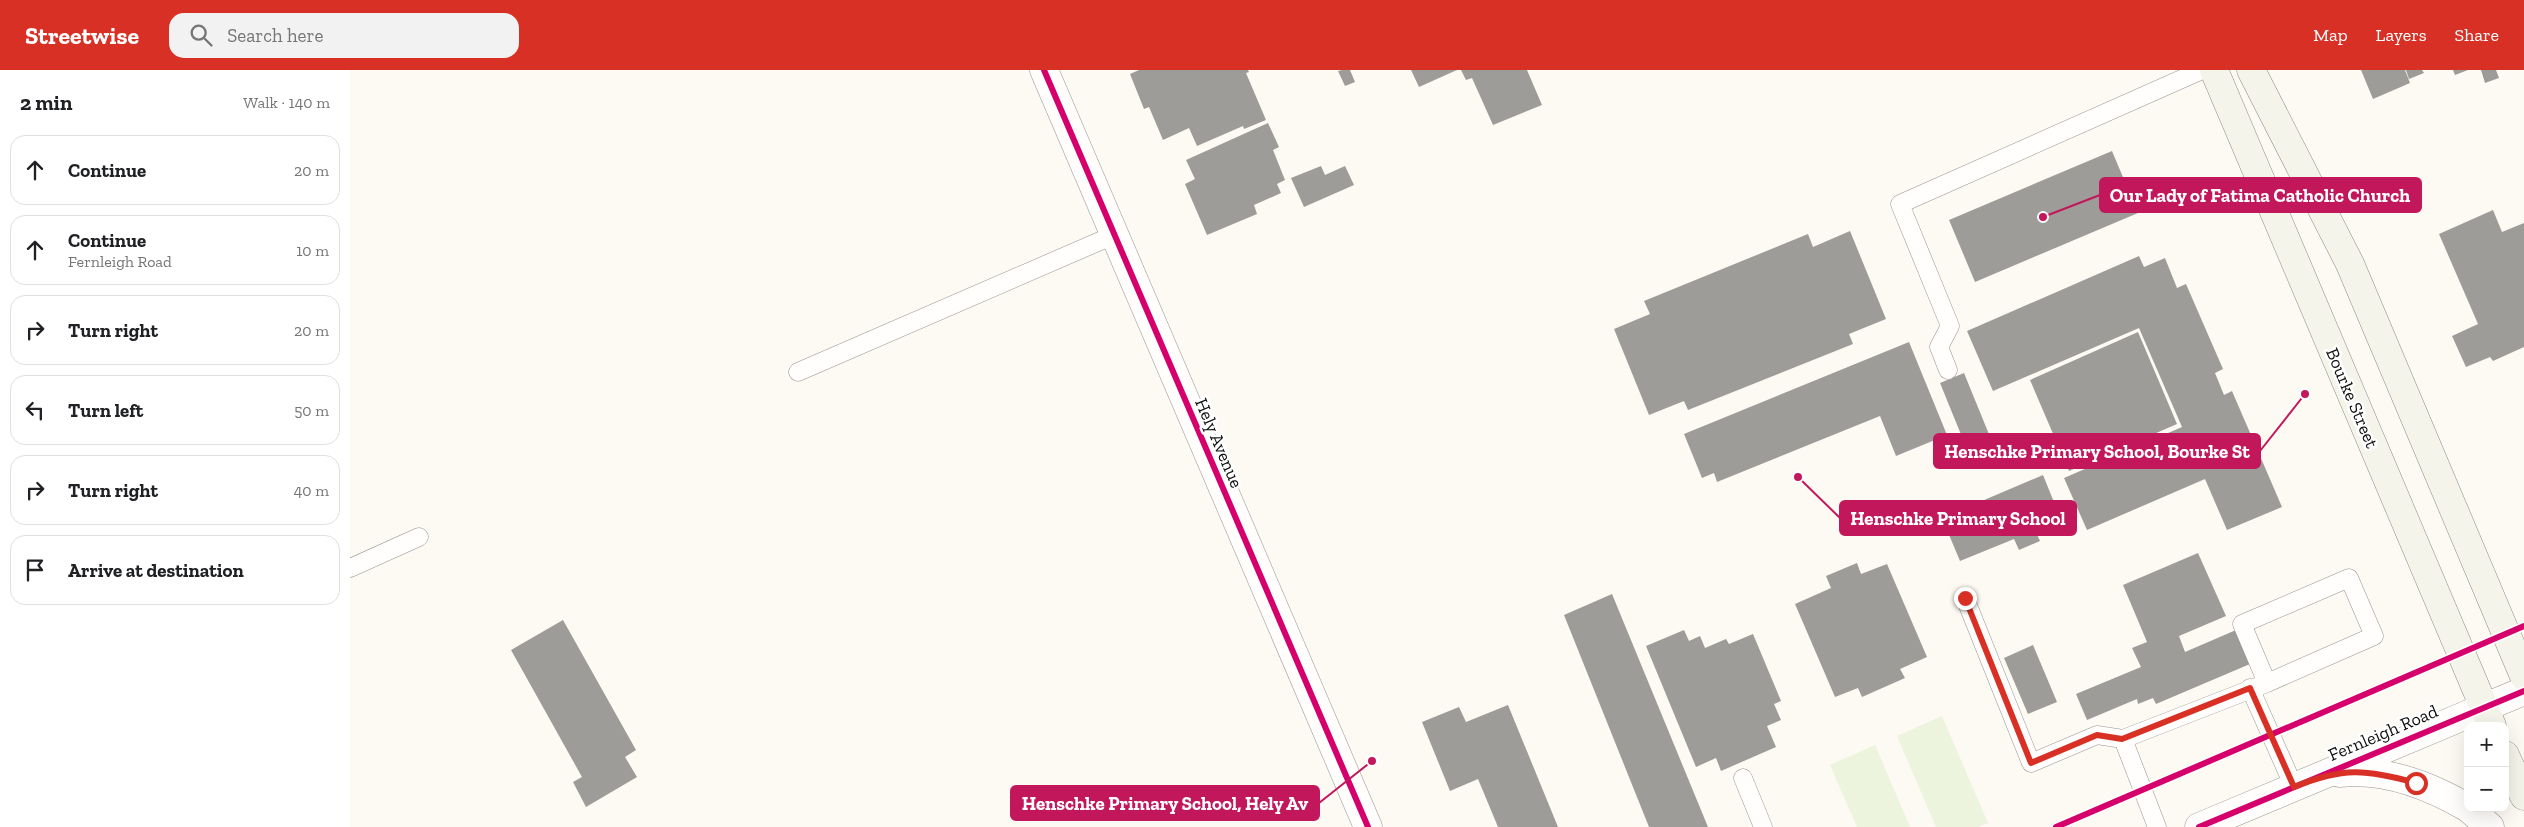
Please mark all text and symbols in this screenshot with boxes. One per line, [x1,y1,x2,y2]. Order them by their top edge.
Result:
search box [169,13,519,58]
text: Streetwise [25,21,139,50]
icon: search [187,21,215,49]
text: Search here [227,24,323,47]
text: Map [2313,24,2348,46]
text: Layers [2376,24,2427,46]
text: Share [2455,24,2499,46]
text: 2 min [20,90,72,115]
text: Walk · 140 m [243,93,330,112]
icon: ahead [21,156,49,184]
text: Continue [68,159,146,182]
text: 20 m [294,161,329,180]
callout: Our Lady of Fatima Catholic Church [2100,178,2421,212]
text: Our Lady of Fatima Catholic Church [2110,184,2410,207]
text: Continue [68,229,146,252]
icon: ahead [21,236,49,264]
text: 10 m [296,241,329,260]
text: Fernleigh Road [68,252,172,271]
icon: right [21,316,49,344]
text: Turn right [68,319,158,342]
text: 20 m [294,321,329,340]
street label: Bourke Street [2321,345,2383,452]
street label: Hely Avenue [1190,395,1248,491]
icon: left [21,396,49,424]
text: Turn left [68,399,143,422]
text: 50 m [294,401,329,420]
callout: Henschke Primary School, Bourke St [1934,434,2260,468]
text: Henschke Primary School, Bourke St [1944,440,2250,463]
icon: right [21,476,49,504]
text: Turn right [68,479,158,502]
text: 40 m [294,481,329,500]
callout: Henschke Primary School [1840,501,2076,535]
text: Henschke Primary School [1850,507,2066,530]
icon: arrive [21,556,49,584]
text: Arrive at destination [68,559,244,582]
route end [1954,587,1977,610]
street label: Fernleigh Road [2325,700,2441,766]
map controls [2464,722,2509,812]
button: + [2464,722,2509,767]
button: − [2464,767,2509,812]
route start [2405,772,2428,795]
callout: Henschke Primary School, Hely Av [1011,786,1319,820]
text: Henschke Primary School, Hely Av [1022,792,1308,815]

